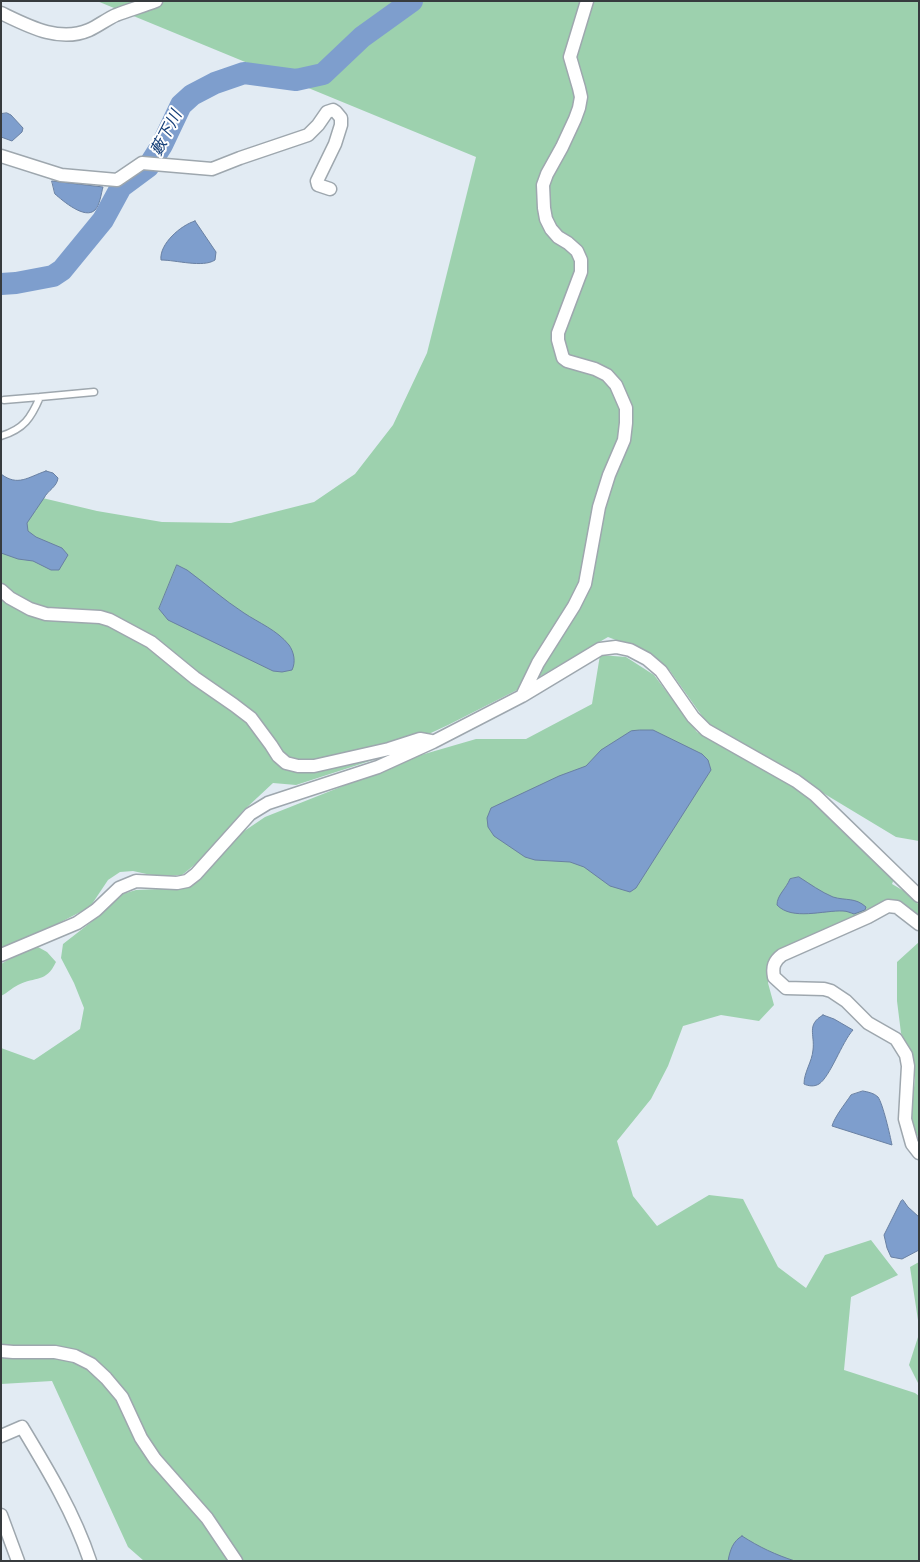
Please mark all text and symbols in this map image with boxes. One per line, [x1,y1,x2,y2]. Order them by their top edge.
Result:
water label: 藪下川 [147,107,185,159]

